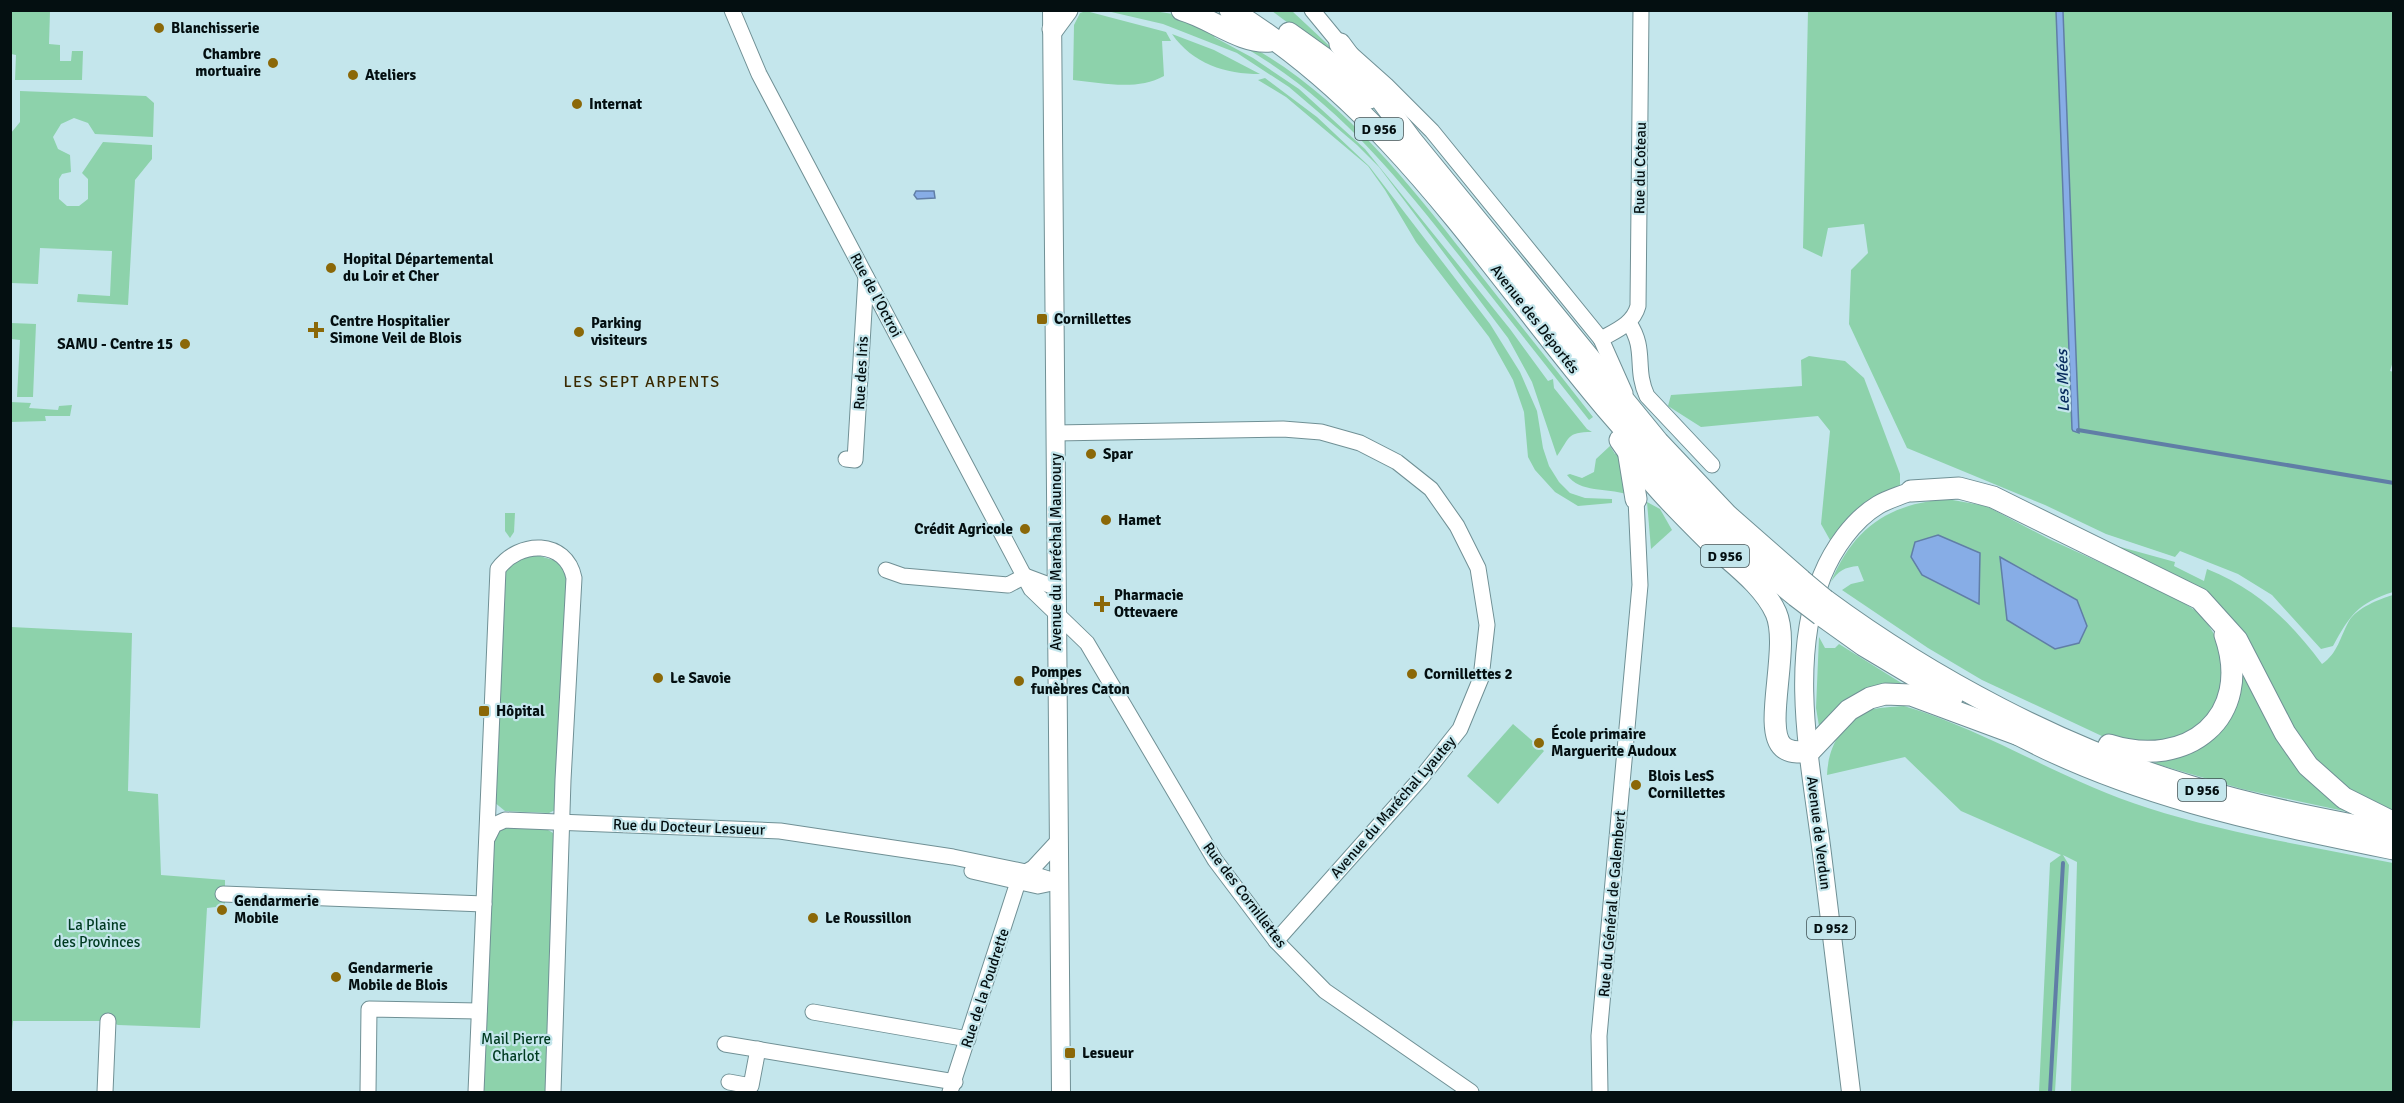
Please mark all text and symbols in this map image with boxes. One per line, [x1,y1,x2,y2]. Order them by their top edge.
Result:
place label: Blanchisserie [171,19,260,37]
marker: Blanchisserie [152,21,166,35]
place label: Chambre mortuaire [195,45,261,80]
marker: Chambre mortuaire [266,56,280,70]
place label: Ateliers [365,66,417,84]
marker: Ateliers [346,68,360,82]
place label: Internat [589,95,643,113]
marker: Internat [570,97,584,111]
road number: D 956 [1355,118,1403,140]
street label: Rue du Coteau [1630,122,1650,214]
place label: Hopital Départemental du Loir et Cher [343,250,494,285]
street label: Rue de l'Octroi [846,250,906,340]
marker: Hopital Départemental du Loir et Cher [324,261,338,275]
street label: Avenue des Déportés [1487,261,1583,377]
place label: Cornillettes [1054,310,1132,328]
place label: Centre Hospitalier Simone Veil de Blois [330,312,462,347]
marker: Cornillettes [1035,312,1049,326]
place label: Parking visiteurs [590,314,648,349]
marker: Centre Hospitalier Simone Veil de Blois [307,321,325,339]
marker: Parking visiteurs [572,325,586,339]
place label: SAMU - Centre 15 [57,335,173,353]
street label: Rue des Iris [850,335,872,410]
marker: SAMU - Centre 15 [178,337,192,351]
water label: Les Mées [2052,347,2074,412]
district label: LES SEPT ARPENTS [563,372,721,392]
place label: Spar [1103,445,1133,463]
marker: Spar [1084,447,1098,461]
street label: Avenue du Maréchal Maunoury [1047,453,1065,651]
place label: Hamet [1118,511,1162,529]
marker: Hamet [1099,513,1113,527]
place label: Crédit Agricole [914,520,1013,538]
marker: Crédit Agricole [1018,522,1032,536]
road number: D 956 [1701,545,1749,567]
place label: Pharmacie Ottevaere [1114,586,1184,621]
marker: Pharmacie Ottevaere [1095,597,1109,611]
place label: Pompes funèbres Caton [1030,663,1130,698]
place label: Cornillettes 2 [1424,665,1513,683]
marker: Cornillettes 2 [1405,667,1419,681]
place label: Le Savoie [670,669,731,687]
marker: Le Savoie [651,671,665,685]
marker: Pompes funèbres Caton [1012,674,1026,688]
place label: Hôpital [496,702,545,720]
marker: Hôpital [477,704,491,718]
place label: École primaire Marguerite Audoux [1551,724,1677,760]
street label: Avenue du Maréchal Lyautey [1327,732,1459,882]
marker: École primaire Marguerite Audoux [1532,736,1546,750]
place label: Blois LesS Cornillettes [1648,767,1726,802]
street label: Avenue de Verdun [1803,775,1835,891]
marker: Blois LesS Cornillettes [1629,778,1643,792]
road number: D 956 [2178,779,2226,801]
street label: Rue du Général de Galembert [1595,810,1629,998]
street label: Rue du Docteur Lesueur [613,815,766,839]
street label: Rue des Cornillettes [1199,838,1291,952]
place label: Gendarmerie Mobile [234,892,319,927]
marker: Gendarmerie Mobile [215,903,229,917]
place label: Le Roussillon [825,909,911,927]
marker: Le Roussillon [806,911,820,925]
park label: La Plaine des Provinces [54,916,141,951]
road number: D 952 [1807,917,1855,939]
street label: Rue de la Poudrette [957,926,1013,1050]
place label: Gendarmerie Mobile de Blois [348,959,448,994]
marker: Gendarmerie Mobile de Blois [329,970,343,984]
park label: Mail Pierre Charlot [481,1030,551,1065]
place label: Lesueur [1082,1044,1134,1062]
marker: Lesueur [1063,1046,1077,1060]

